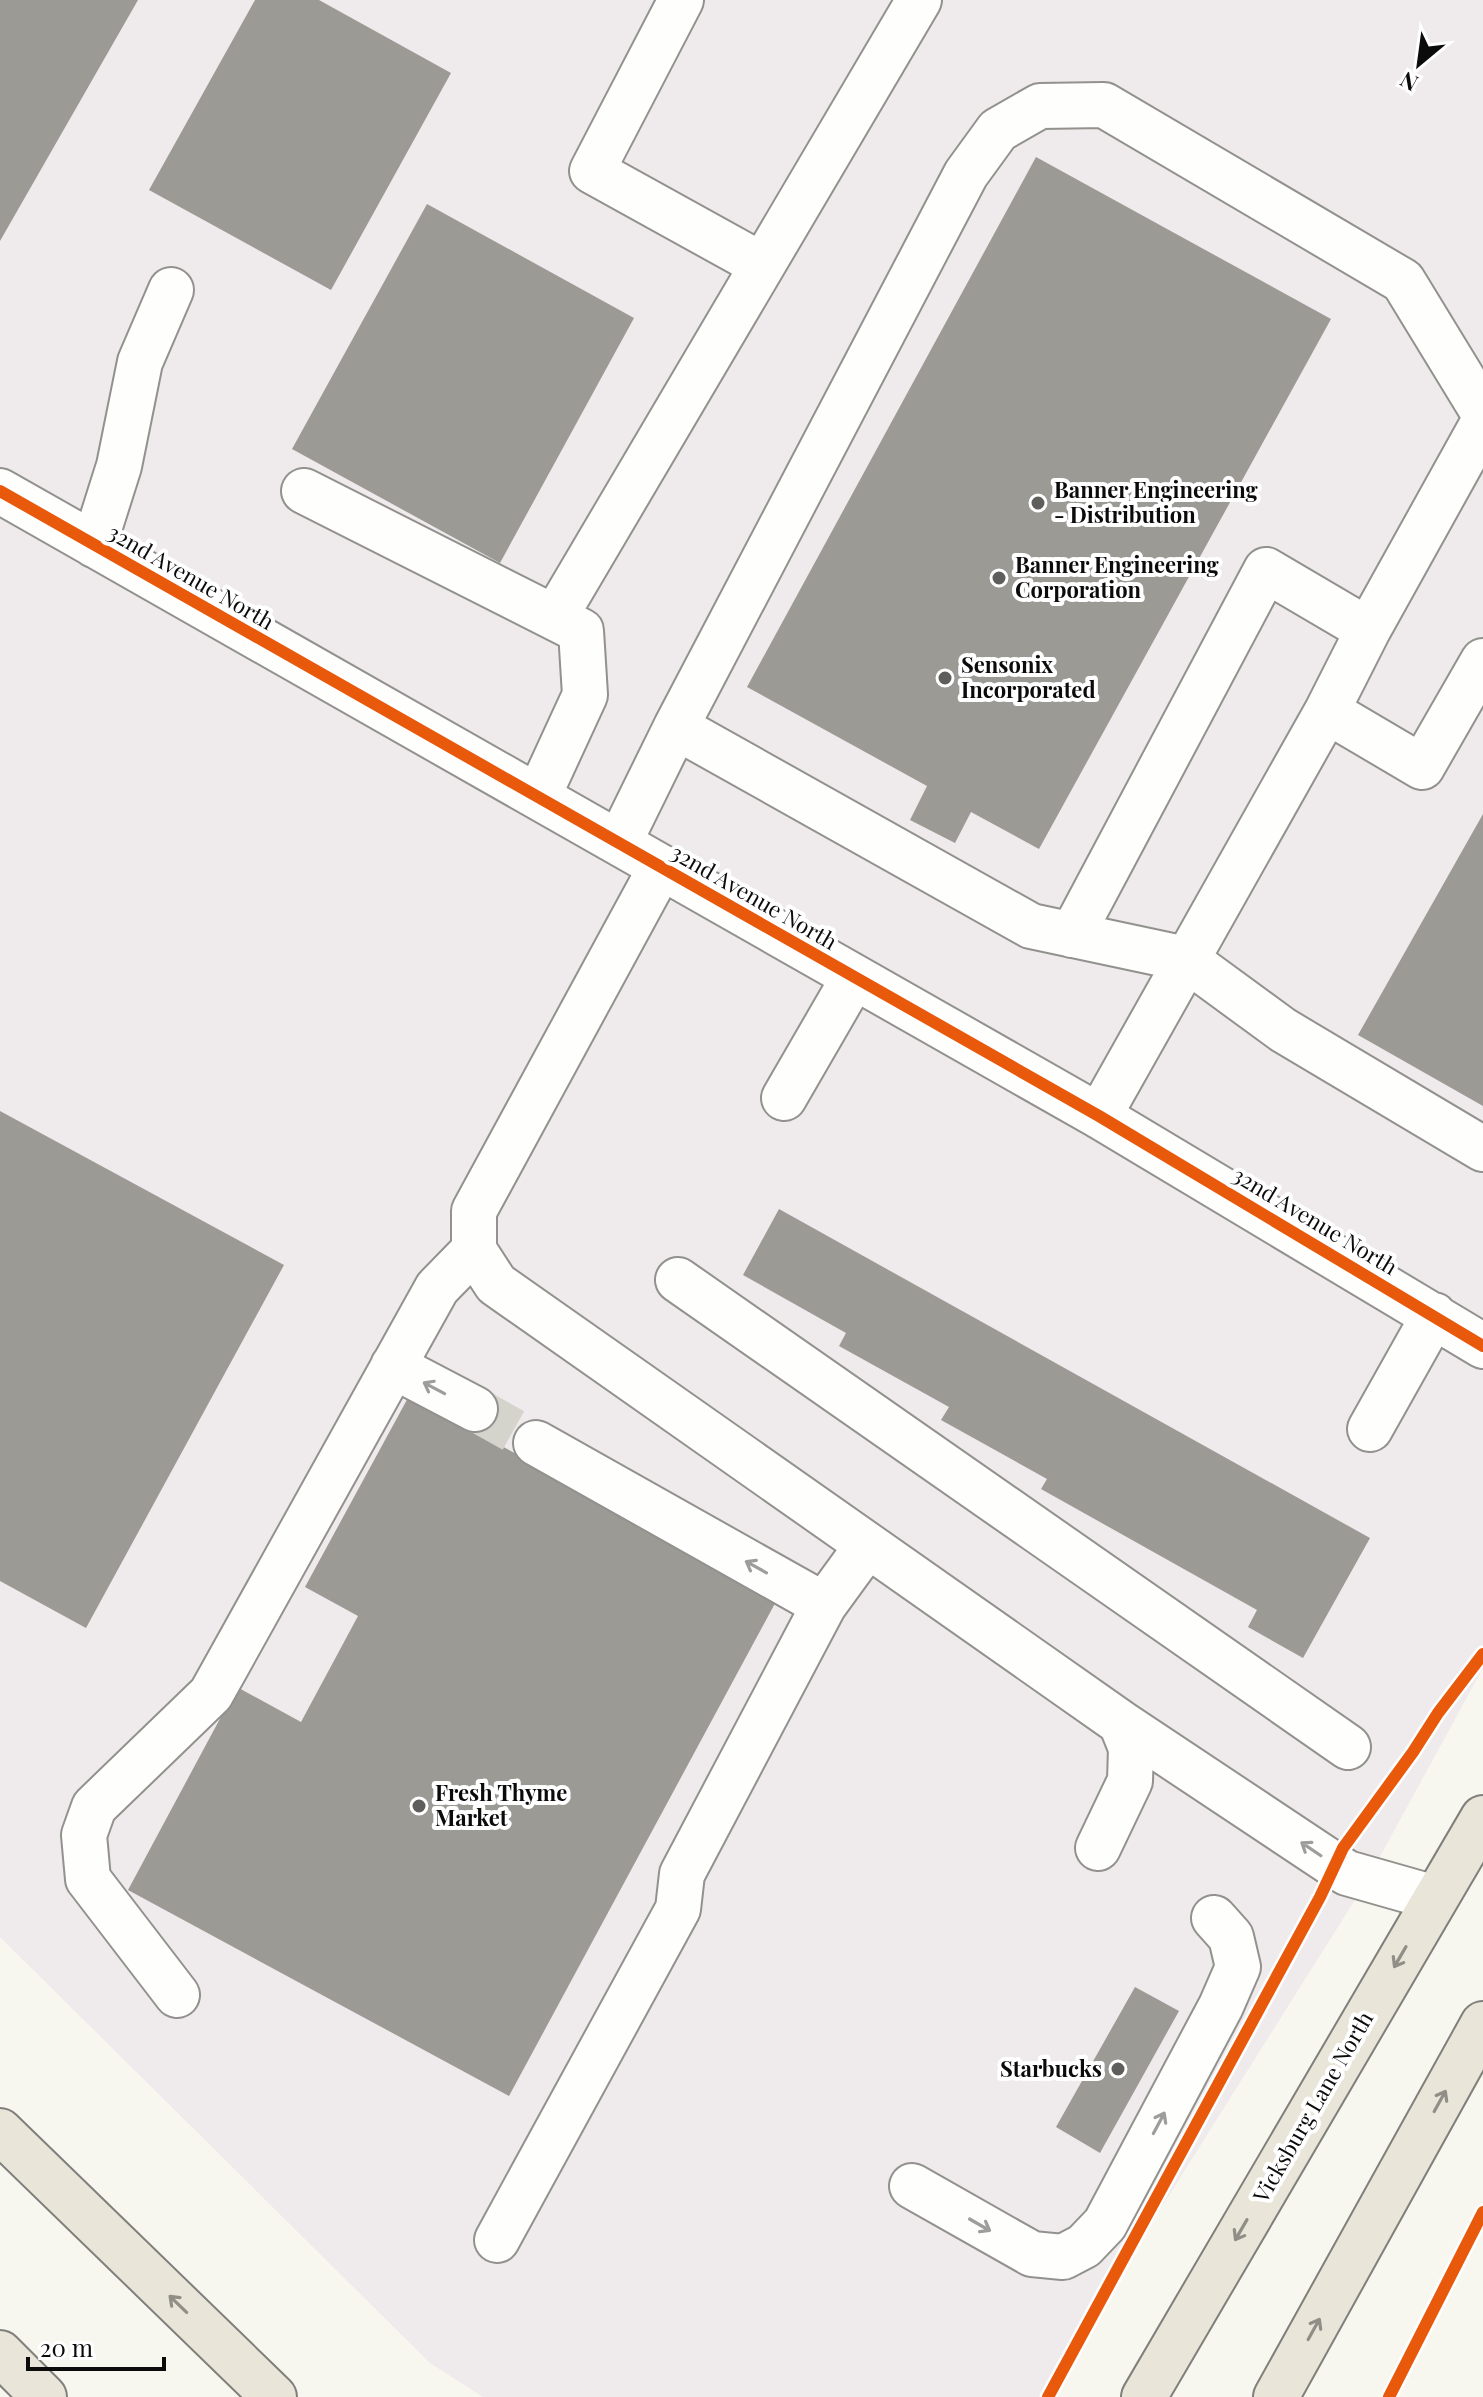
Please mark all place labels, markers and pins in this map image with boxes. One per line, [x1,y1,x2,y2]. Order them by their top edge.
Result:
place label: Banner Engineering - Distribution [1054,474,1259,529]
marker: Banner Engineering - Distribution [1029,494,1047,512]
place label: Banner Engineering Corporation [1015,549,1220,604]
marker: Banner Engineering Corporation [990,569,1008,587]
place label: Sensonix Incorporated [961,649,1096,704]
marker: Sensonix Incorporated [936,669,954,687]
place label: Fresh Thyme Market [435,1777,567,1832]
marker: Fresh Thyme Market [410,1797,428,1815]
place label: Starbucks [1000,2053,1102,2083]
marker: Starbucks [1109,2060,1127,2078]

